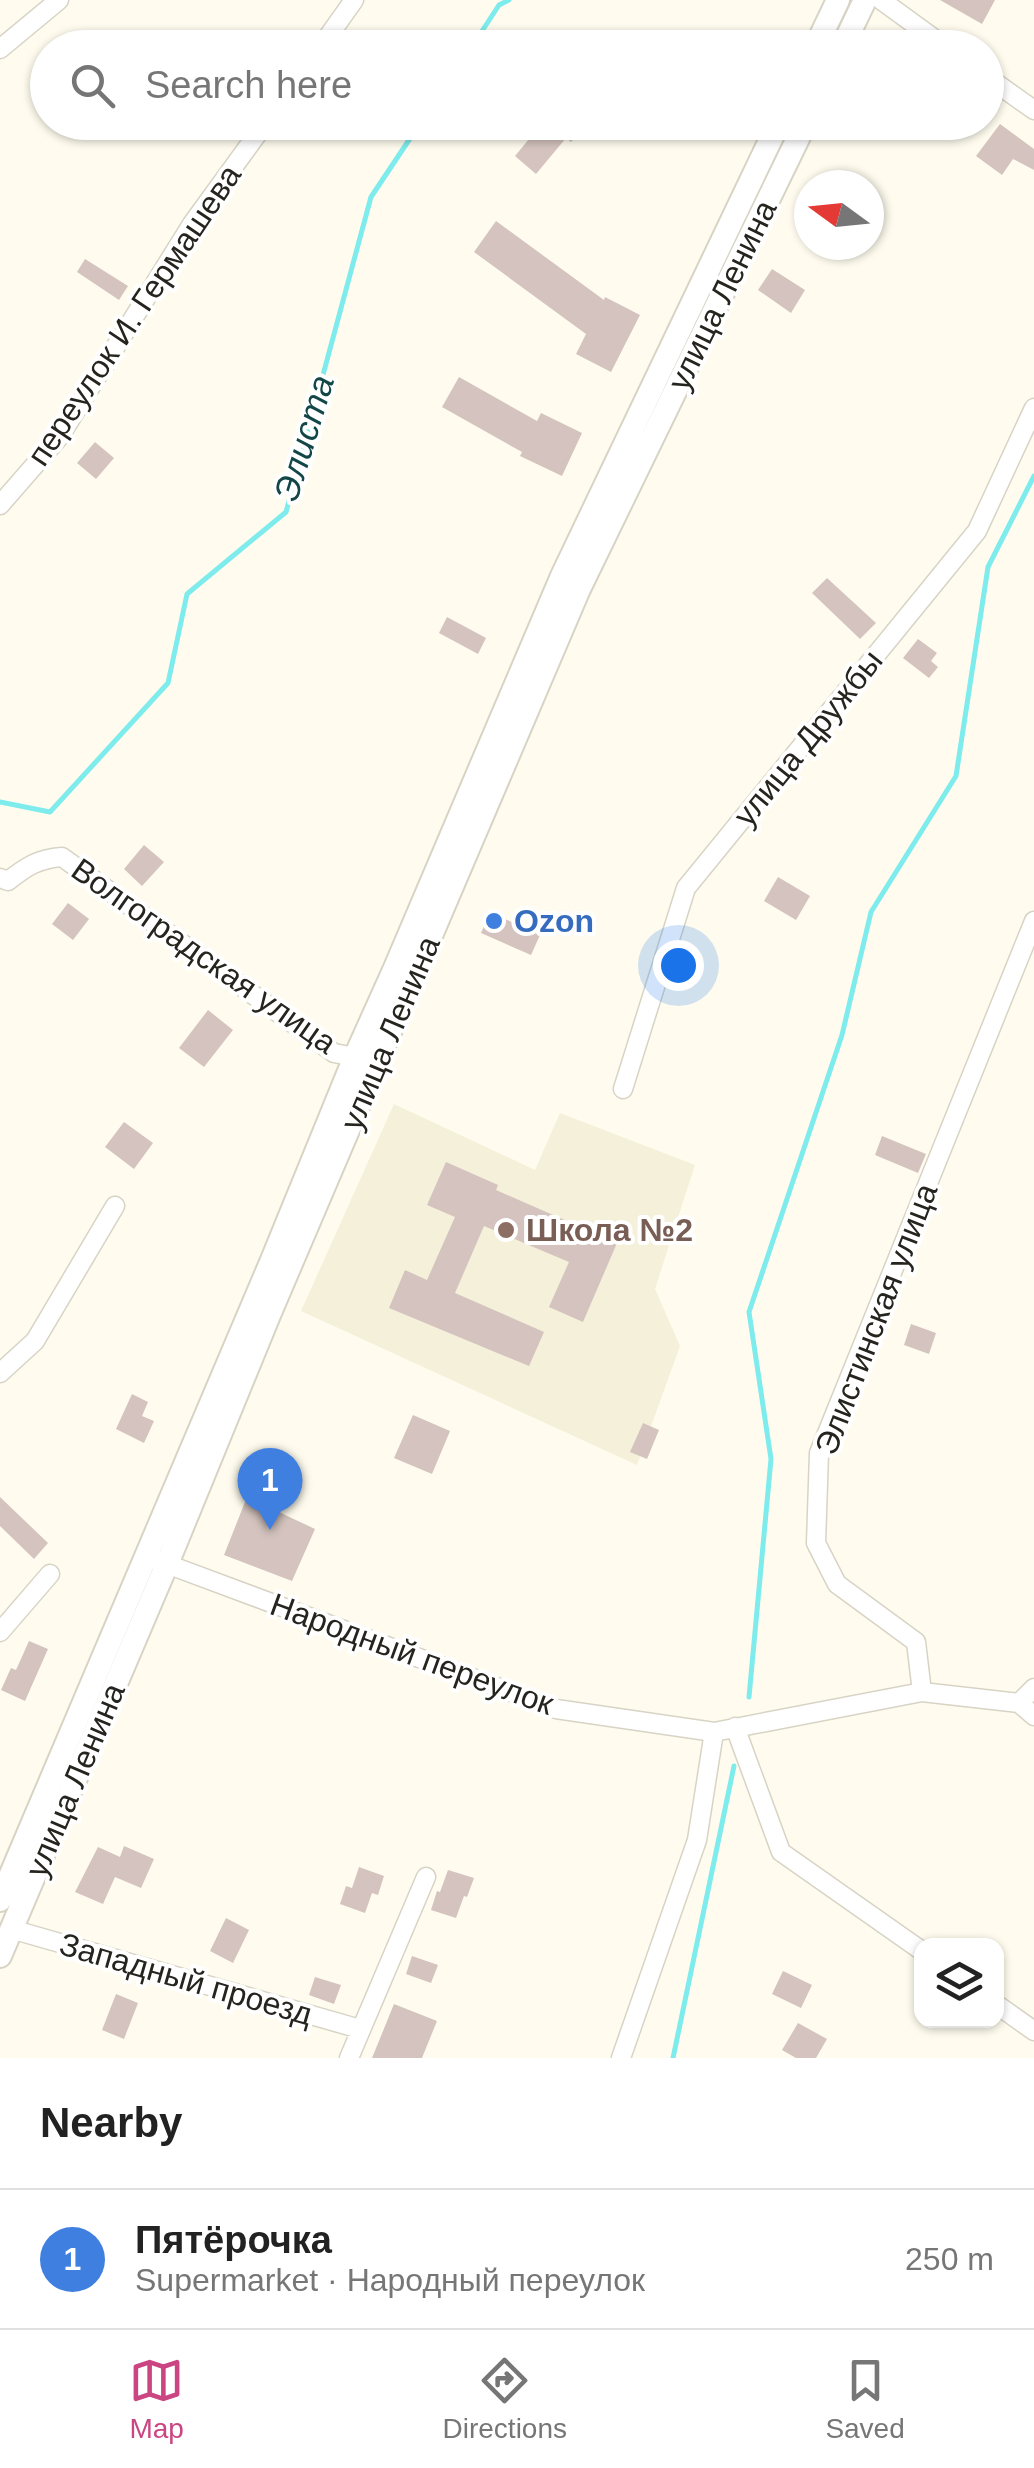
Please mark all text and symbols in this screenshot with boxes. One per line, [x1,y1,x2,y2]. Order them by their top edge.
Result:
search box [30,30,1004,140]
icon: search [65,58,120,113]
text: Search here [145,64,352,106]
street label: переулок И. Гермашева [20,158,248,472]
north arrow [794,170,884,260]
street label: улица Ленина [661,194,784,396]
water label: Элиста [266,370,341,505]
street label: улица Дружбы [726,643,890,833]
street label: Волгоградская улица [65,851,343,1061]
place label: Ozon [514,903,594,939]
marker: Ozon [483,910,505,932]
street label: улица Ленина [333,931,447,1135]
your location [653,940,704,991]
street label: Элистинская улица [808,1178,944,1460]
place label: Школа №2 [526,1212,693,1248]
marker: Школа №2 [495,1219,517,1241]
pin: 1 [238,1448,302,1530]
street label: Народный переулок [266,1586,559,1722]
street label: улица Ленина [18,1678,132,1882]
street label: Западный проезд [56,1926,317,2032]
map controls [914,1938,1004,2028]
button: layers [914,1938,1004,2028]
text: Nearby [40,2099,182,2146]
text: Пятёрочка [135,2219,332,2261]
text: 1 [64,2241,81,2277]
text: 250 m [905,2241,994,2277]
text: Supermarket · Народный переулок [135,2262,645,2298]
tab: Map [129,2353,184,2445]
tab: Directions [443,2353,567,2445]
tab: Saved [825,2353,905,2445]

